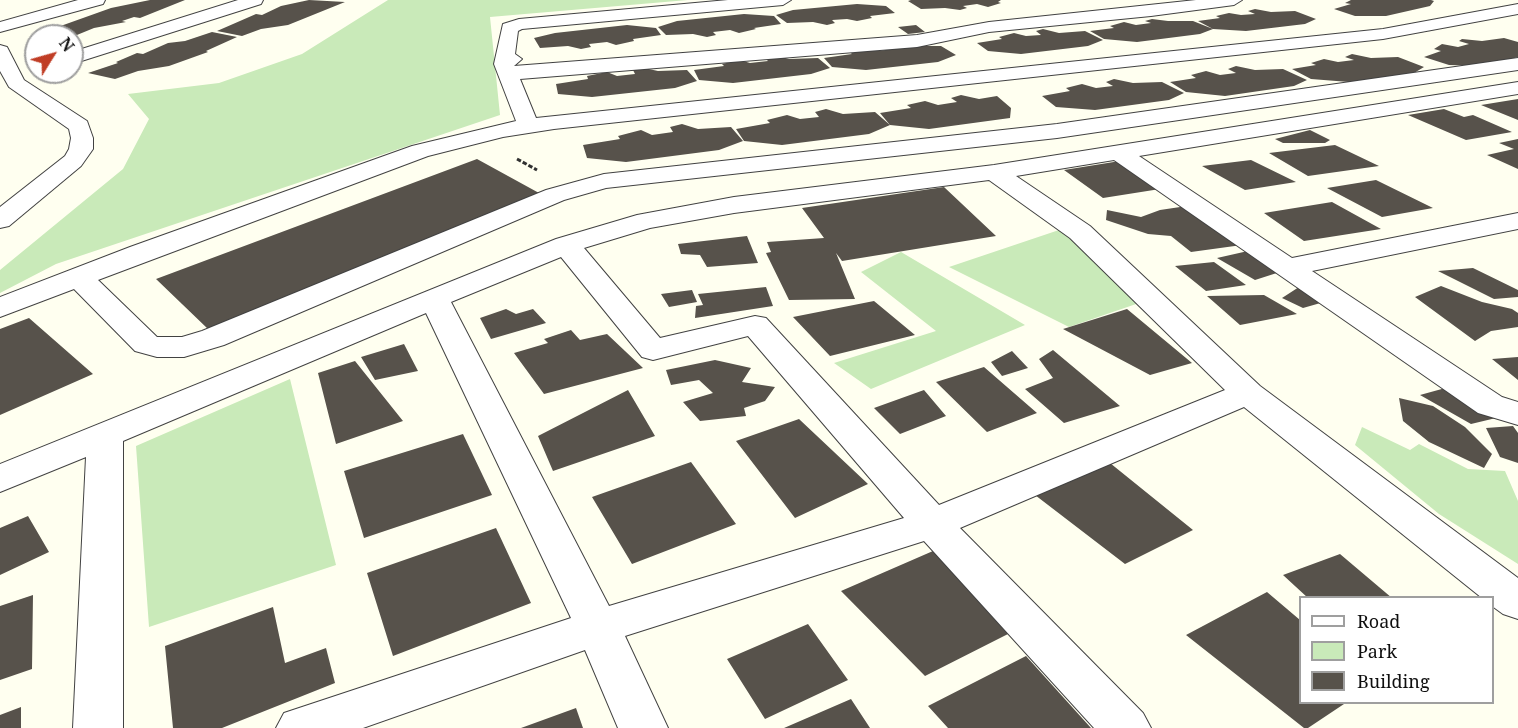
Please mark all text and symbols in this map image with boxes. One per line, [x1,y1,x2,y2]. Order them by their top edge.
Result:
north arrow [24,24,84,84]
text: N [54,33,79,56]
legend [1299,596,1494,704]
text: Road [1357,609,1400,633]
text: Park [1357,639,1397,663]
text: Building [1357,669,1430,693]

